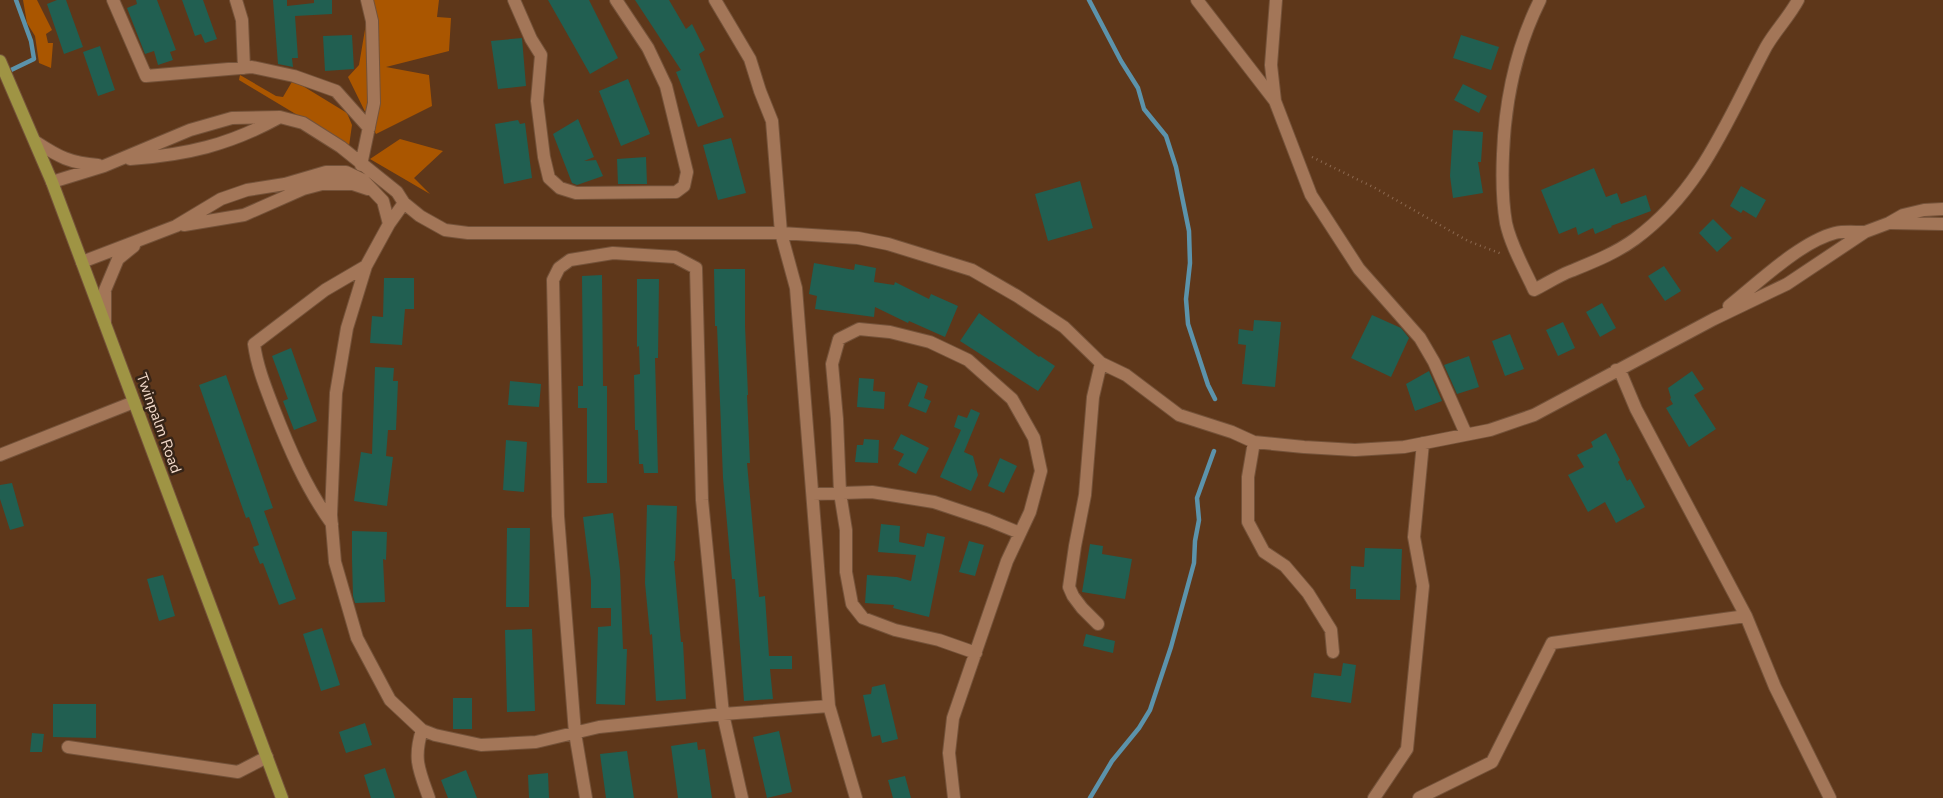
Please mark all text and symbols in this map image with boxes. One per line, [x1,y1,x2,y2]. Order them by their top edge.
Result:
street label: Twinpalm Road [132,370,186,476]

